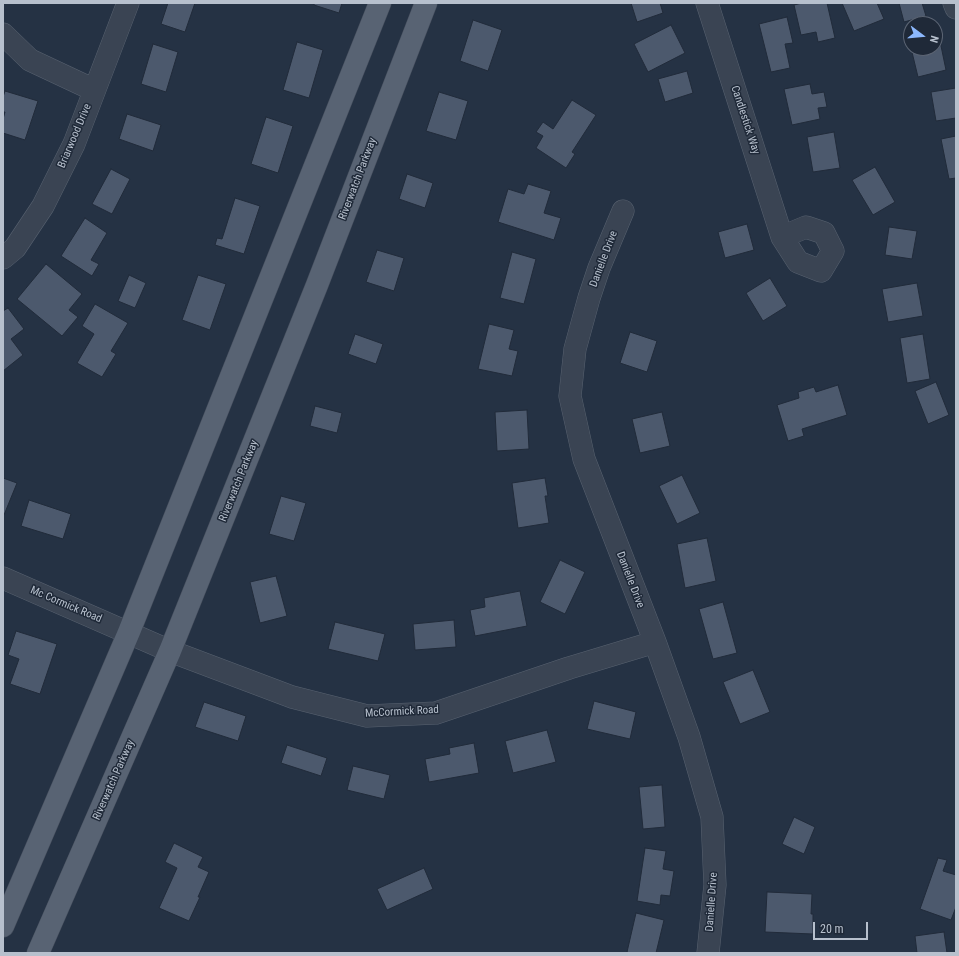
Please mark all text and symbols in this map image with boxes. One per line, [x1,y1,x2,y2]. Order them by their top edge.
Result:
north arrow [903,16,943,56]
text: N [927,34,941,44]
street label: Candlestick Way [728,84,762,156]
street label: Briarwood Drive [56,102,94,170]
street label: Riverwatch Parkway [336,136,380,222]
street label: Danielle Drive [587,229,621,289]
street label: Riverwatch Parkway [217,438,261,524]
street label: Danielle Drive [613,550,647,610]
street label: Mc Cormick Road [28,584,104,626]
street label: McCormick Road [365,703,439,721]
street label: Riverwatch Parkway [90,738,138,822]
street label: Danielle Drive [703,872,721,932]
scale bar [815,914,870,940]
text: 20 m [820,922,844,936]

